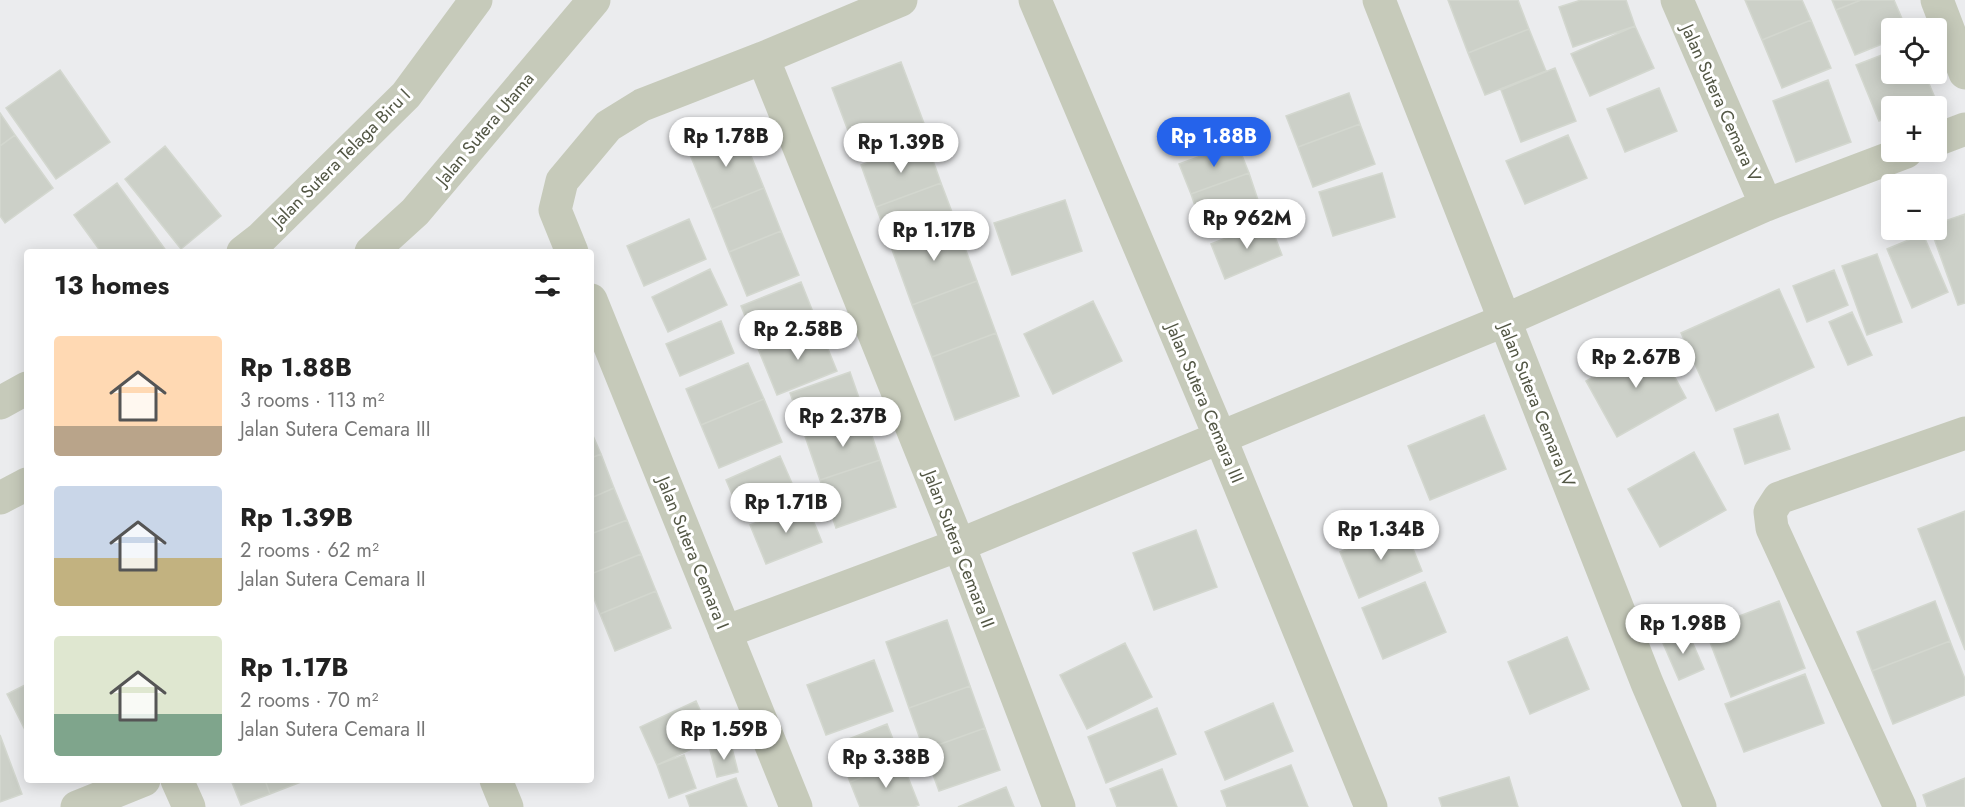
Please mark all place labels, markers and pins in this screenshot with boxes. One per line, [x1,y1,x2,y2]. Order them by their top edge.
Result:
pin: Rp 1.78B [664,117,788,168]
pin: Rp 1.88B [1152,117,1276,168]
pin: Rp 1.39B [839,123,963,174]
pin: Rp 962M [1192,199,1302,250]
pin: Rp 1.17B [872,211,996,262]
pin: Rp 2.58B [736,310,860,361]
pin: Rp 2.67B [1574,338,1698,389]
pin: Rp 2.37B [781,397,905,448]
pin: Rp 1.71B [724,483,848,534]
pin: Rp 1.34B [1319,510,1443,561]
pin: Rp 1.98B [1621,604,1745,655]
pin: Rp 1.59B [662,710,786,761]
pin: Rp 3.38B [824,738,948,789]

